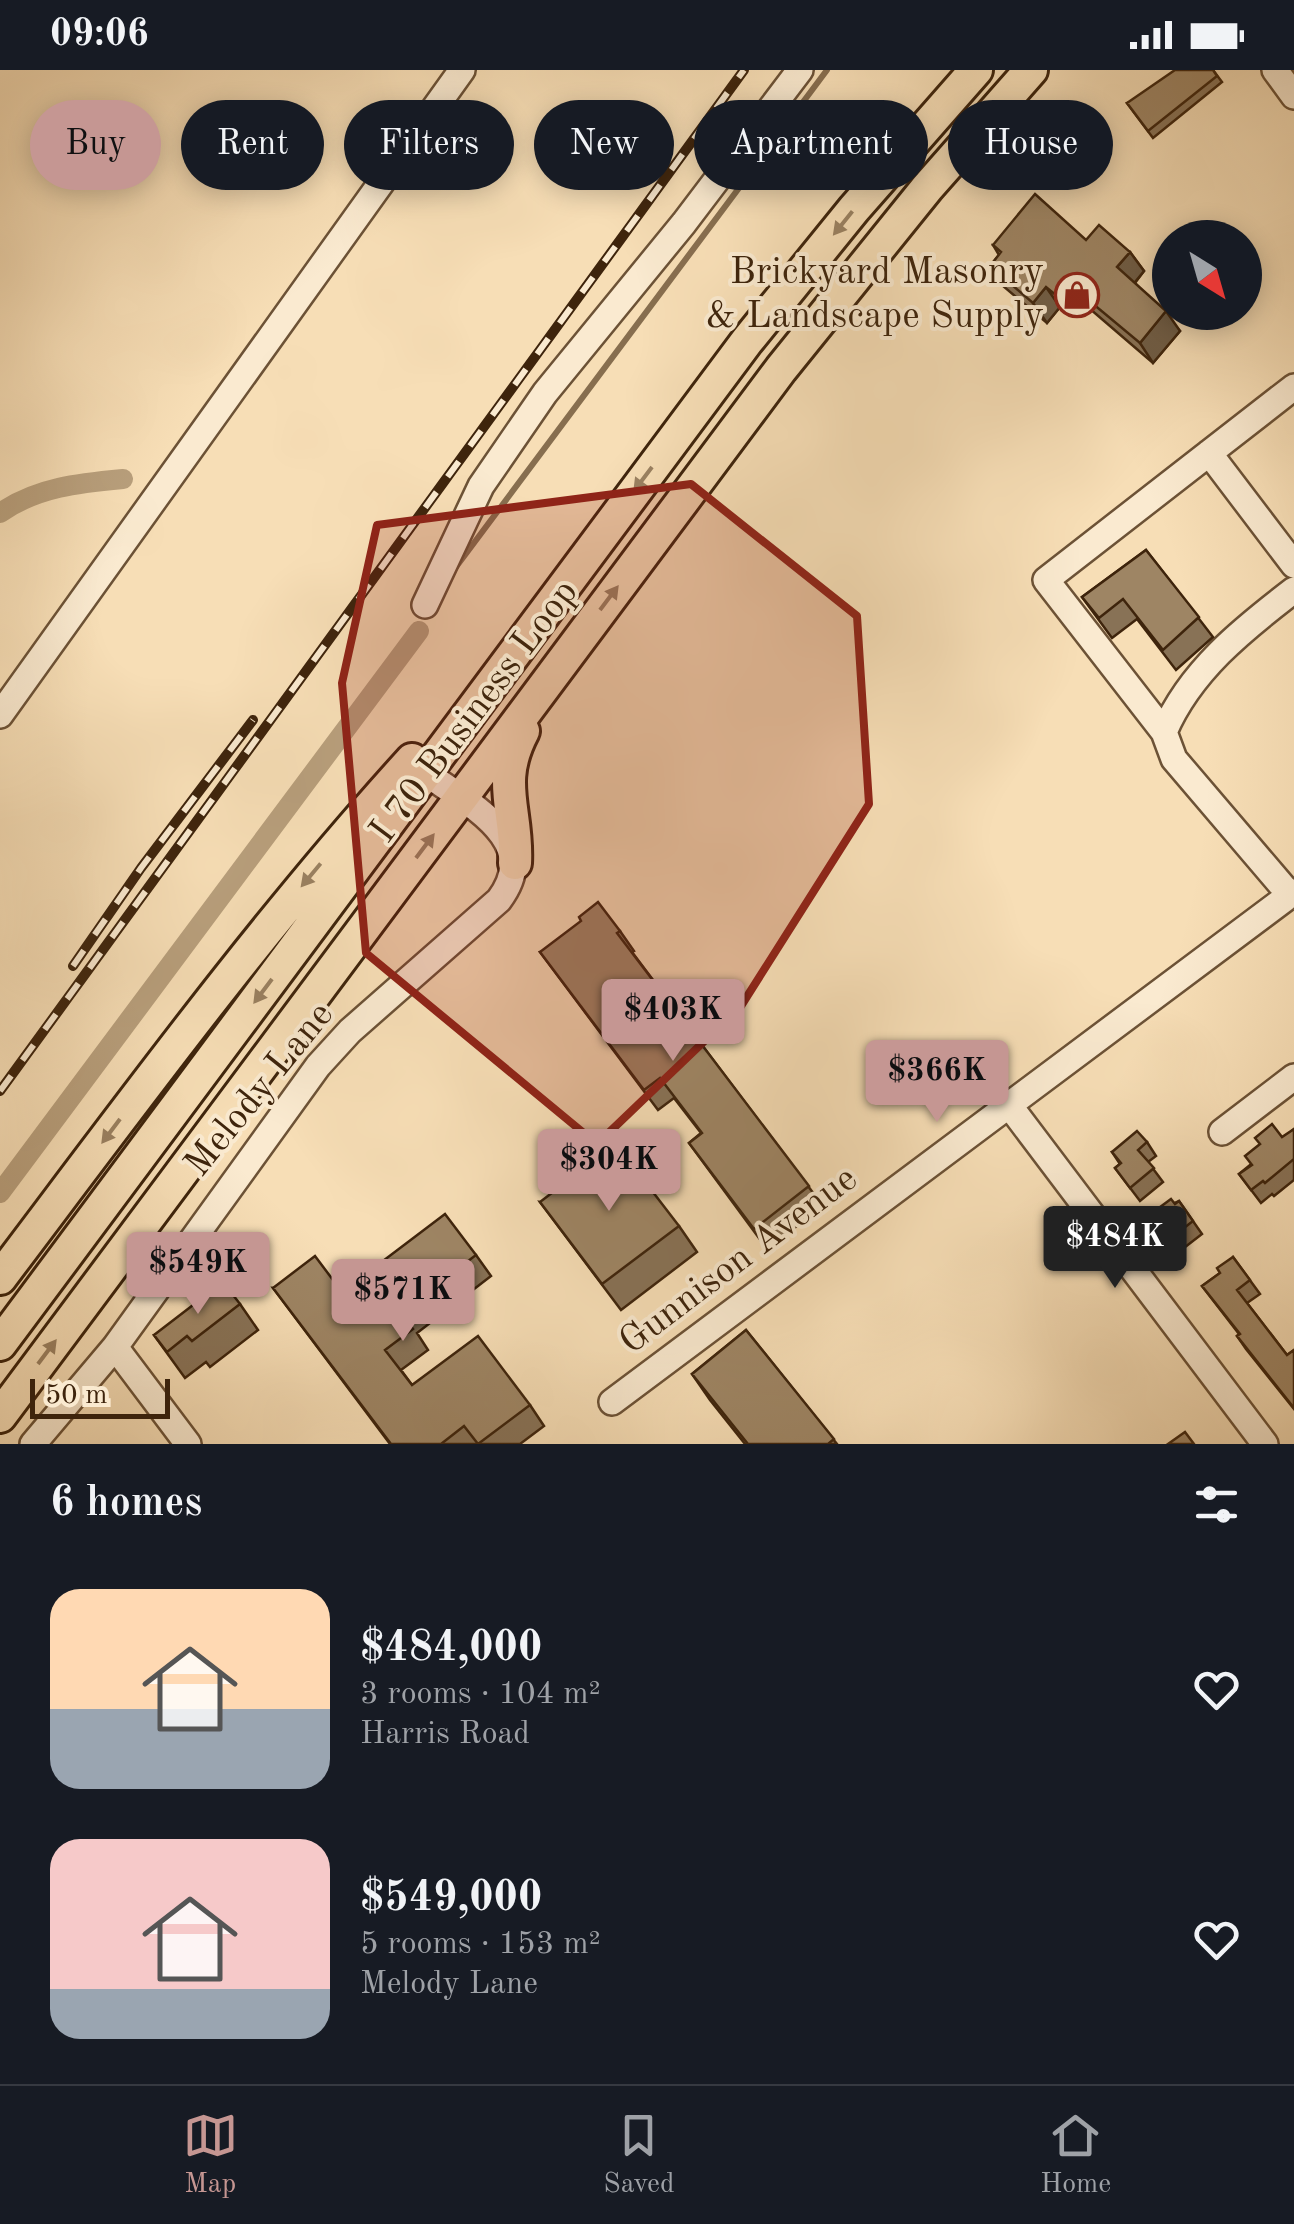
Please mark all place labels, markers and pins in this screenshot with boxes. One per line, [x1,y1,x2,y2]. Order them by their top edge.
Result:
place label: Brickyard Masonry & Landscape Supply [706,254,1044,336]
shop icon: Brickyard Masonry & Landscape Supply [1054,272,1100,318]
pin: $403K [603,979,743,1064]
pin: $366K [867,1040,1007,1125]
pin: $304K [539,1129,679,1214]
pin: $484K [1045,1206,1185,1291]
pin: $549K [128,1232,268,1317]
pin: $571K [333,1259,473,1344]

